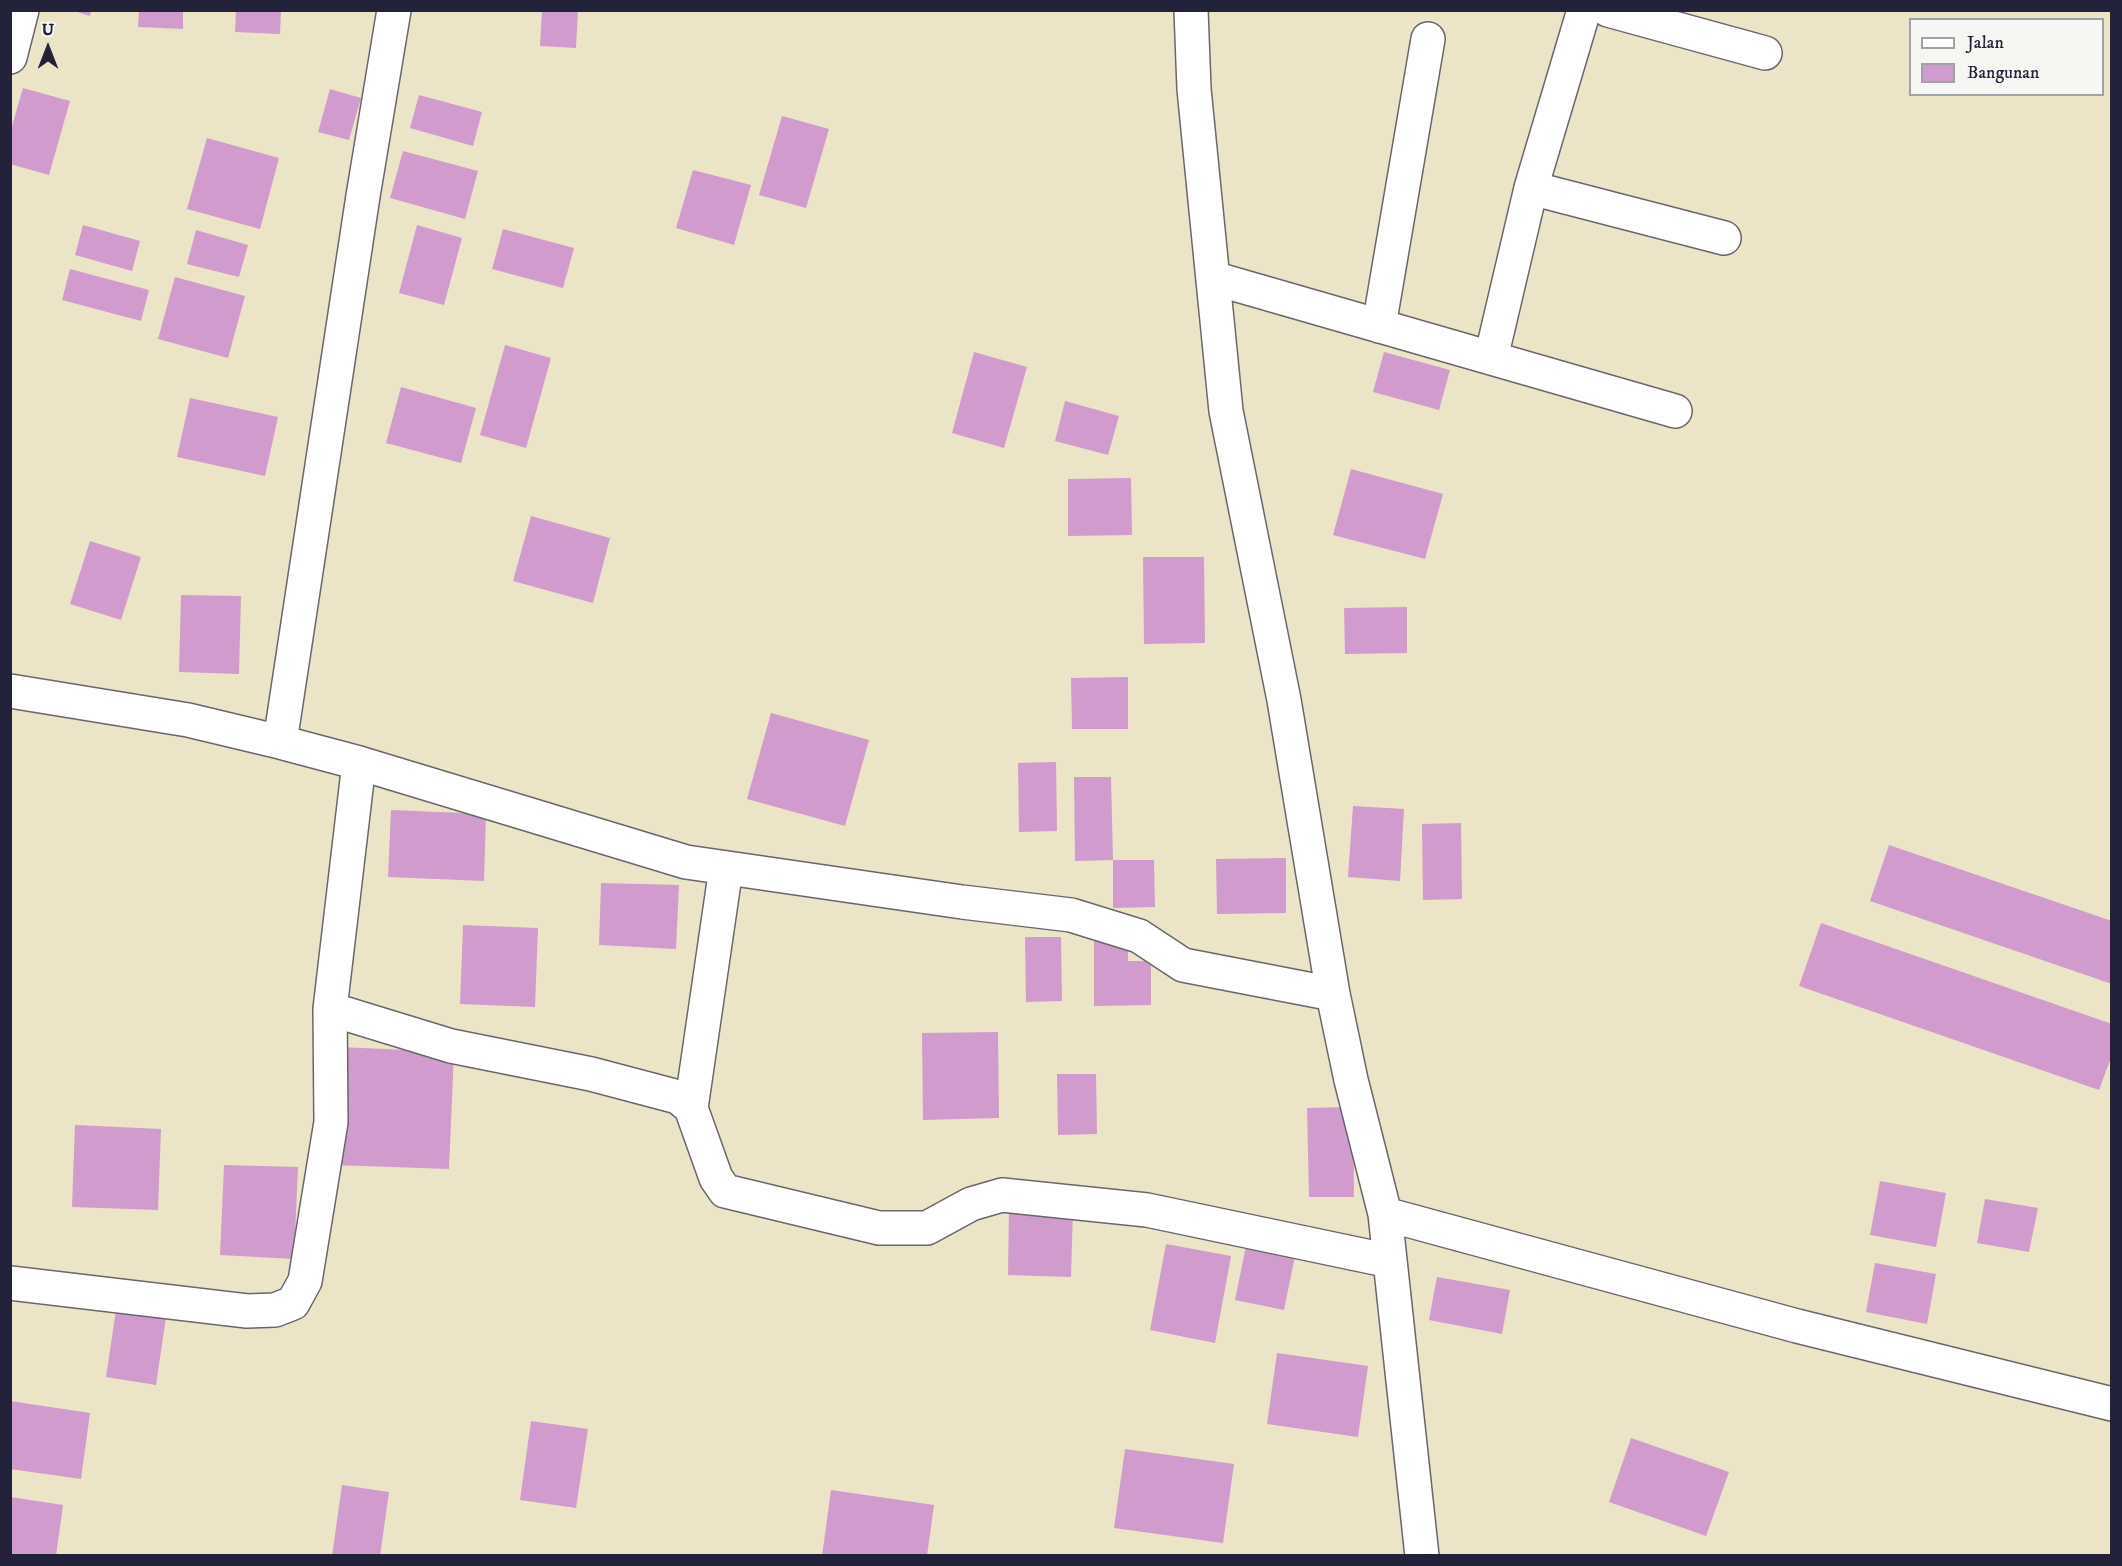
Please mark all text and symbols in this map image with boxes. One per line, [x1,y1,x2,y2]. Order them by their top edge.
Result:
north arrow [18,18,78,78]
legend [1909,18,2104,96]
text: U [42,20,54,40]
text: Jalan [1967,32,2004,54]
text: Bangunan [1967,62,2039,84]

